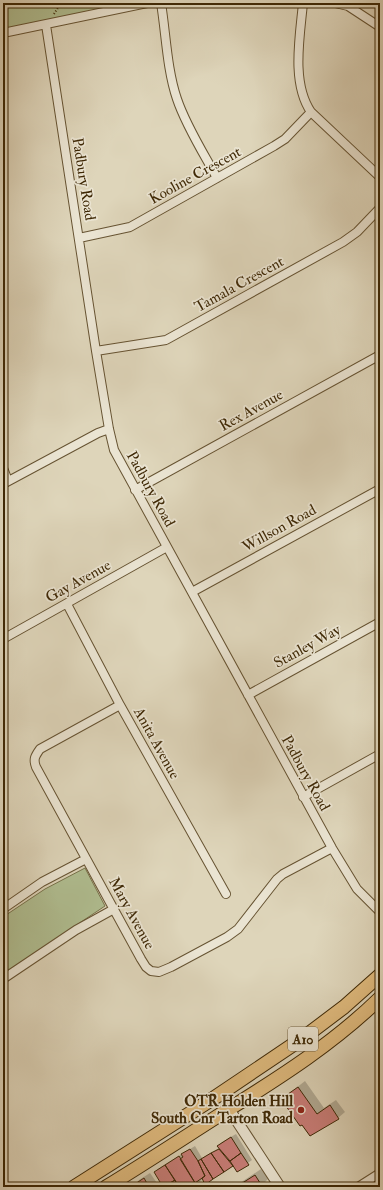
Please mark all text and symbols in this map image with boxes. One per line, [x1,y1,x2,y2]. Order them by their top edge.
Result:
street label: Padbury Road [68,136,100,223]
street label: Kooline Crescent [146,142,245,209]
street label: Tamala Crescent [191,252,287,317]
street label: Rex Avenue [216,385,287,436]
street label: Padbury Road [122,448,179,531]
street label: Willson Road [238,500,320,557]
street label: Gay Avenue [42,556,114,607]
street label: Stanley Way [271,620,344,673]
street label: Anita Avenue [129,703,184,782]
street label: Padbury Road [277,732,334,815]
street label: Mary Avenue [104,874,159,953]
road number: A10 [288,1027,318,1051]
place label: OTR Holden Hill South Cnr Tarton Road [151,1092,294,1128]
marker: OTR Holden Hill South Cnr Tarton Road [296,1105,306,1115]

